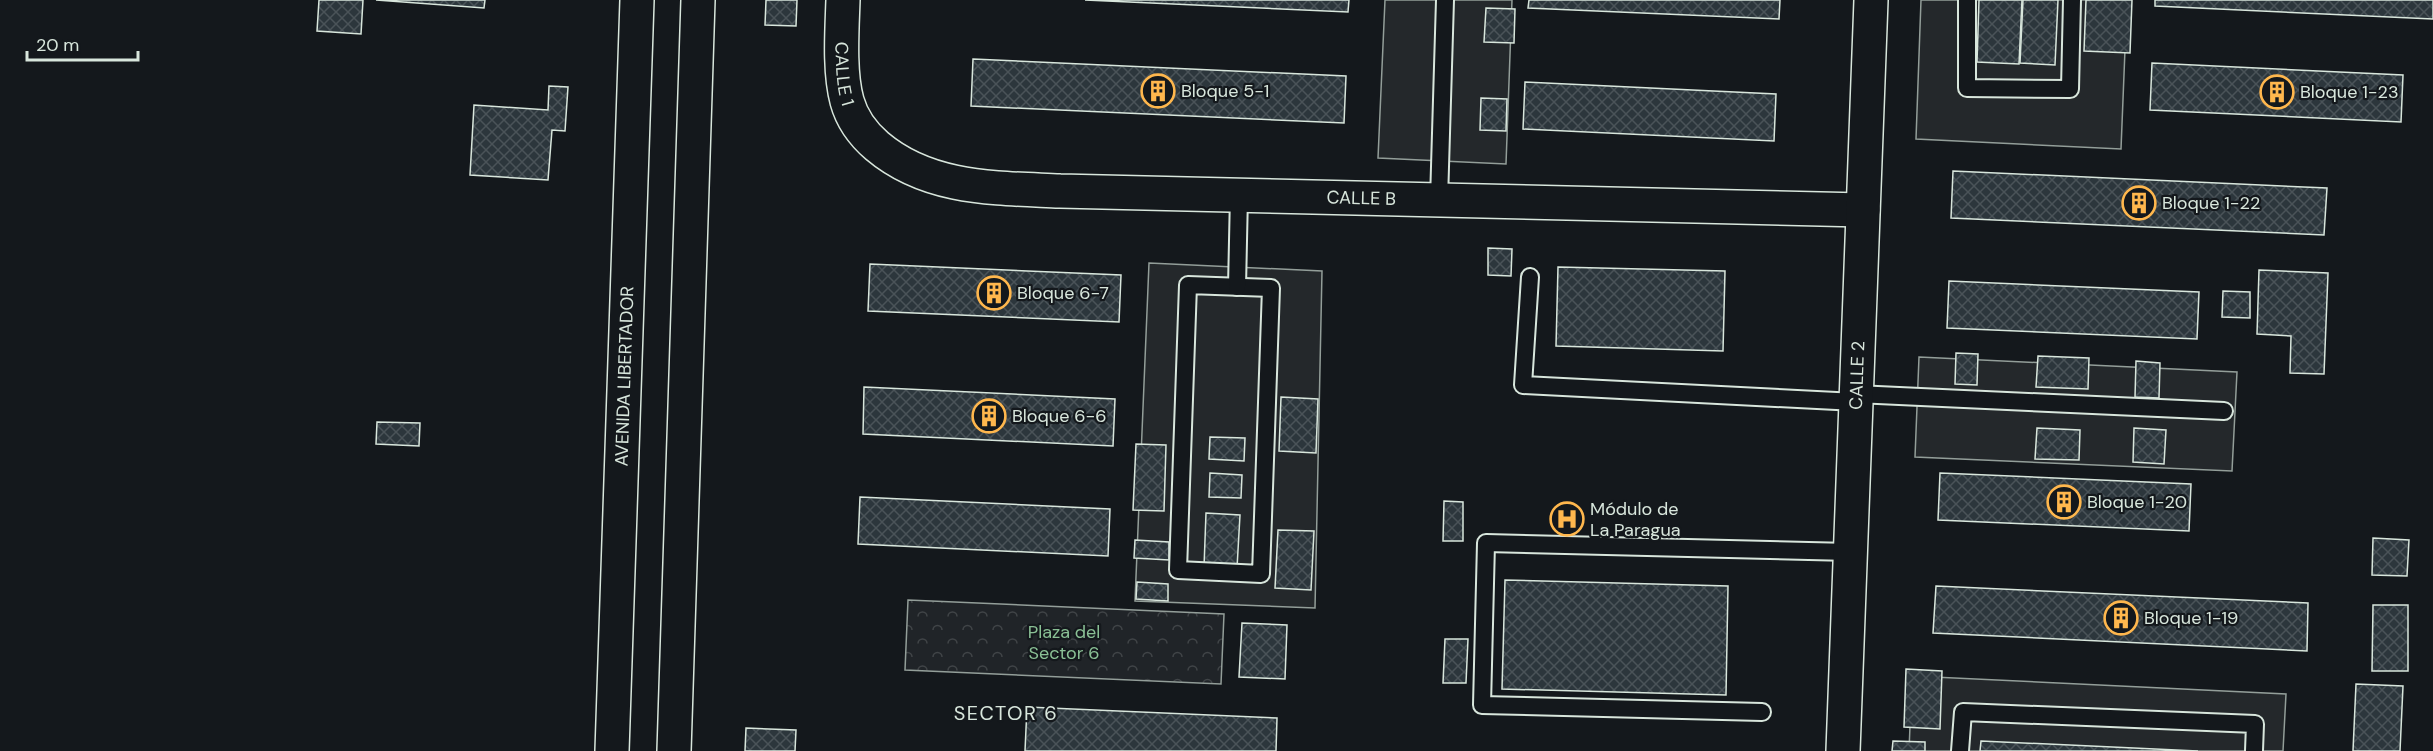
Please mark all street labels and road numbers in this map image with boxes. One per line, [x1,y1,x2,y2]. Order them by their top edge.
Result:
street label: CALLE 1 [830,42,860,109]
street label: CALLE B [1326,185,1396,211]
street label: AVENIDA LIBERTADOR [609,286,639,467]
street label: CALLE 2 [1844,340,1870,410]

